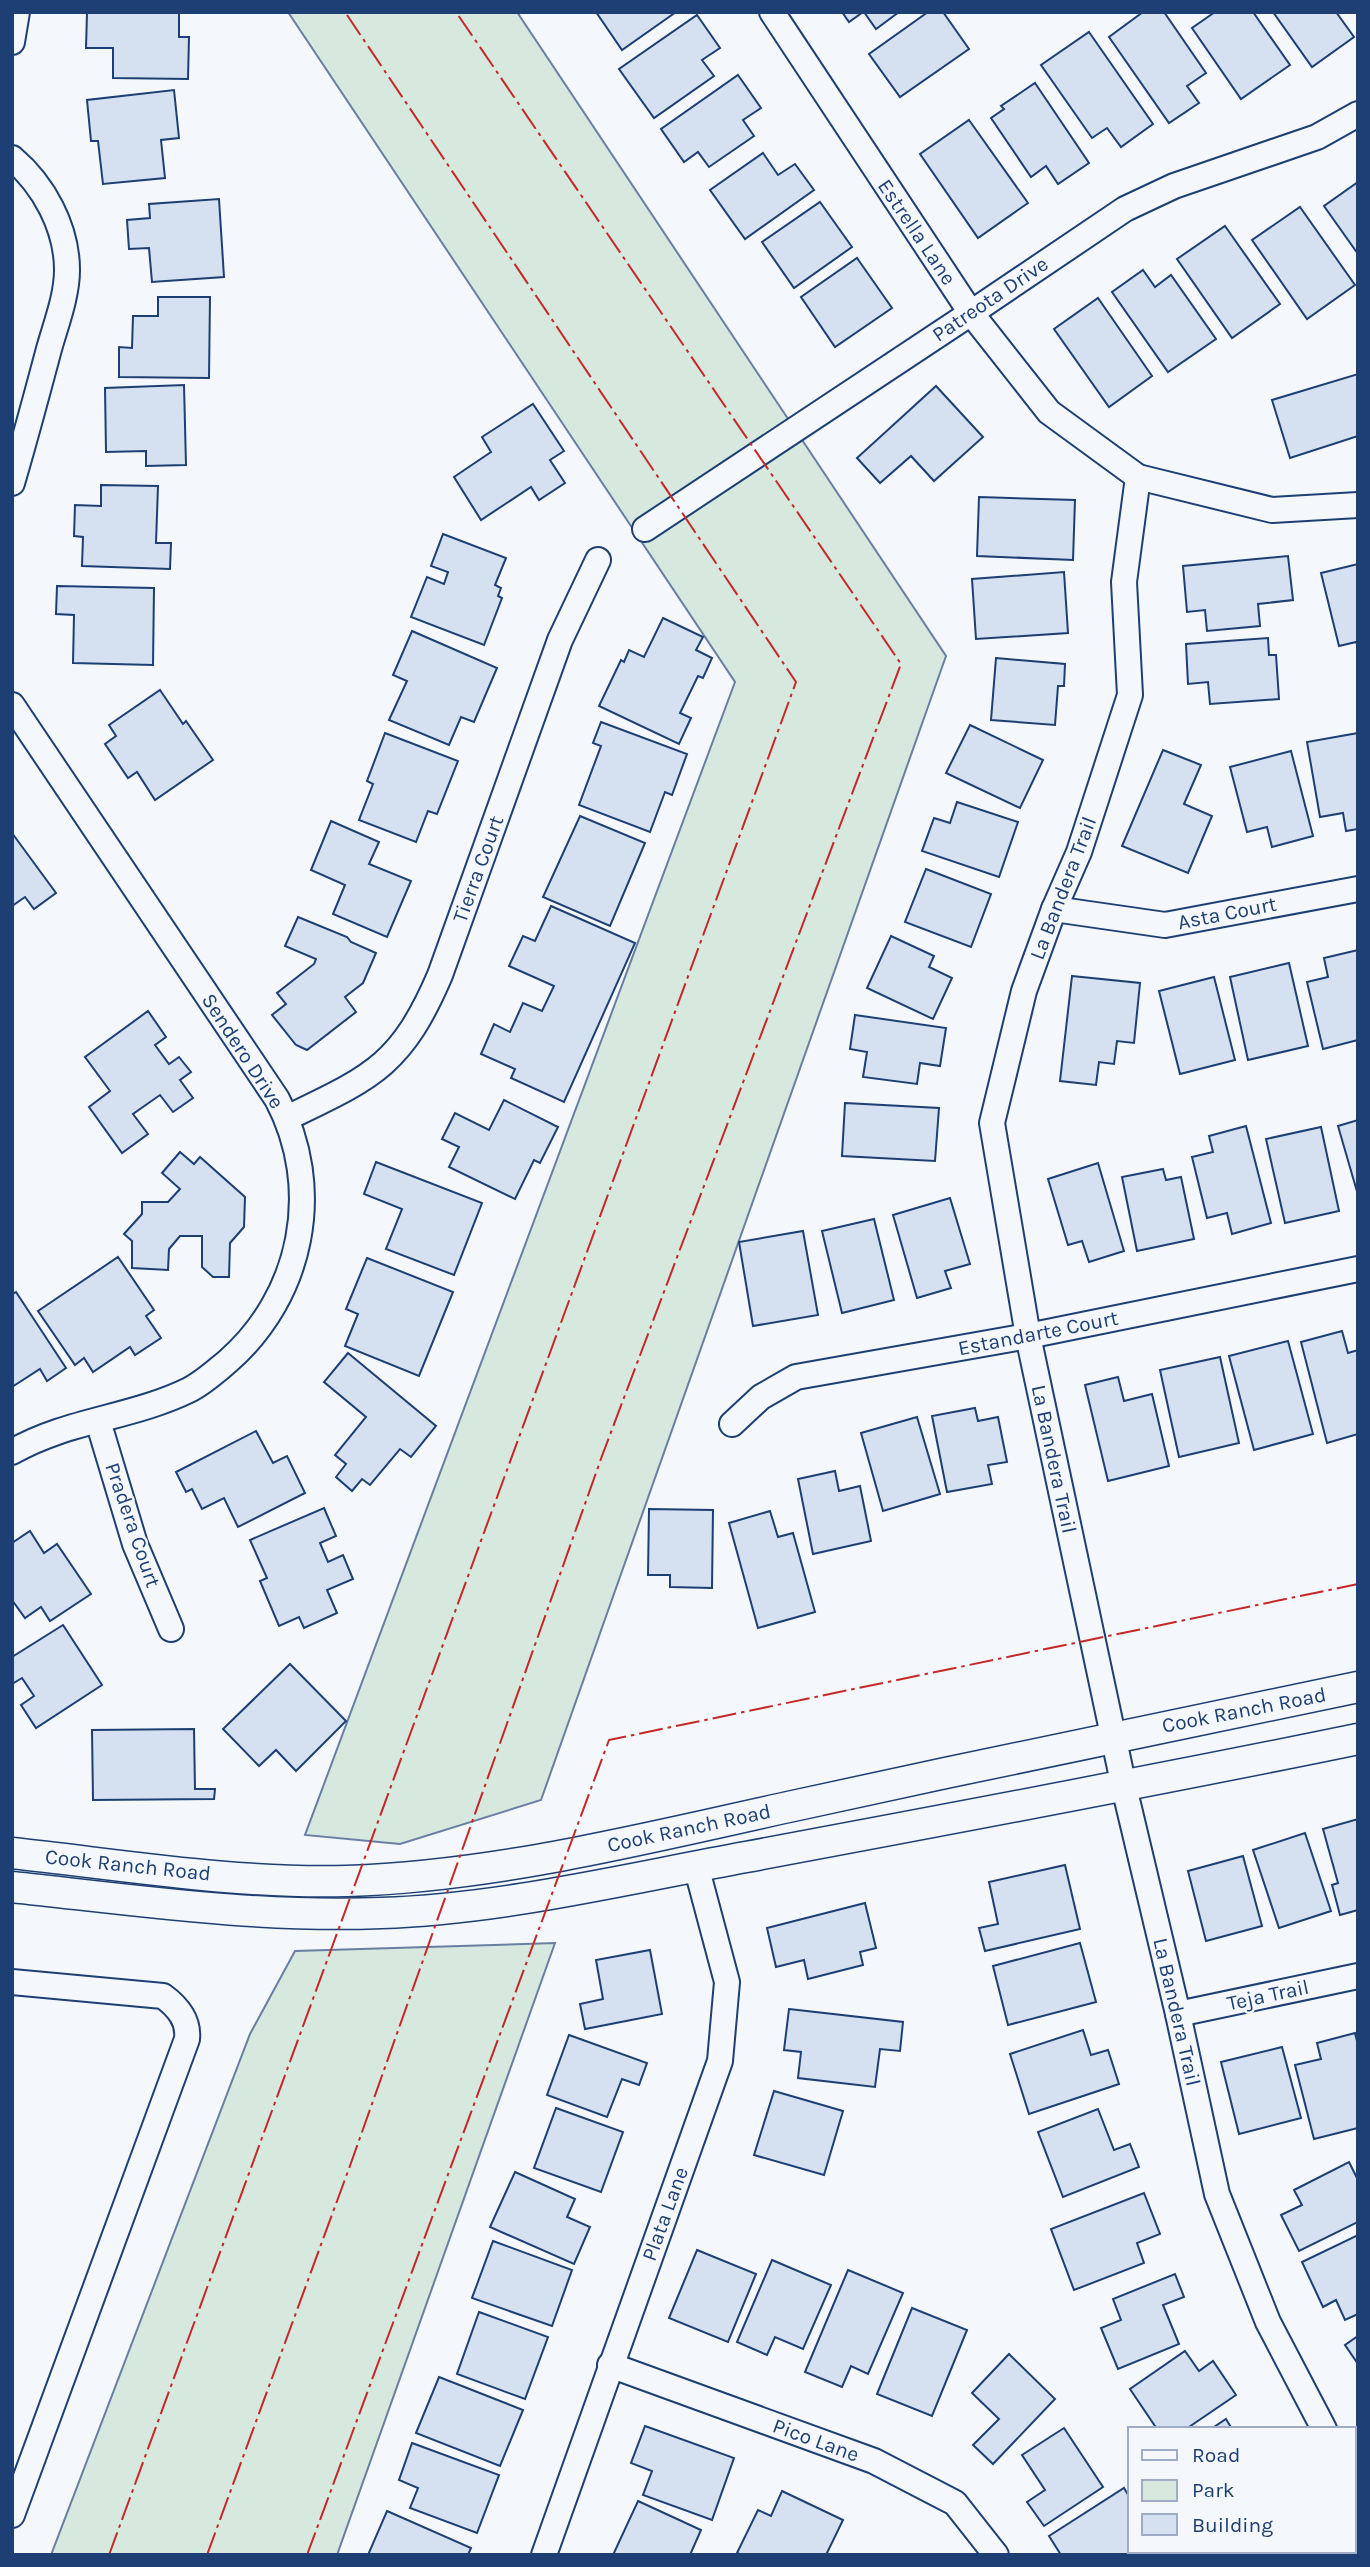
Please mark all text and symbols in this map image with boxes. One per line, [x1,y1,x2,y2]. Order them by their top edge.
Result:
street label: Estrella Lane [873,175,961,289]
street label: Patreota Drive [928,251,1052,347]
street label: Tierra Court [448,812,508,926]
street label: La Bandera Trail [1025,813,1101,963]
street label: Asta Court [1176,892,1279,934]
street label: Sendero Drive [197,989,289,1113]
street label: Estandarte Court [956,1306,1120,1360]
street label: La Bandera Trail [1027,1383,1081,1535]
street label: Pradera Court [100,1459,166,1591]
street label: Cook Ranch Road [1160,1682,1328,1738]
street label: Cook Ranch Road [605,1799,773,1857]
street label: Cook Ranch Road [44,1844,212,1886]
street label: La Bandera Trail [1148,1936,1206,2088]
street label: Teja Trail [1225,1975,1311,2015]
street label: Plata Lane [637,2164,693,2264]
street label: Pico Lane [770,2413,862,2467]
legend [1128,2427,1356,2553]
text: Road [1192,2443,1240,2467]
text: Park [1192,2478,1235,2502]
text: Building [1192,2513,1273,2537]

